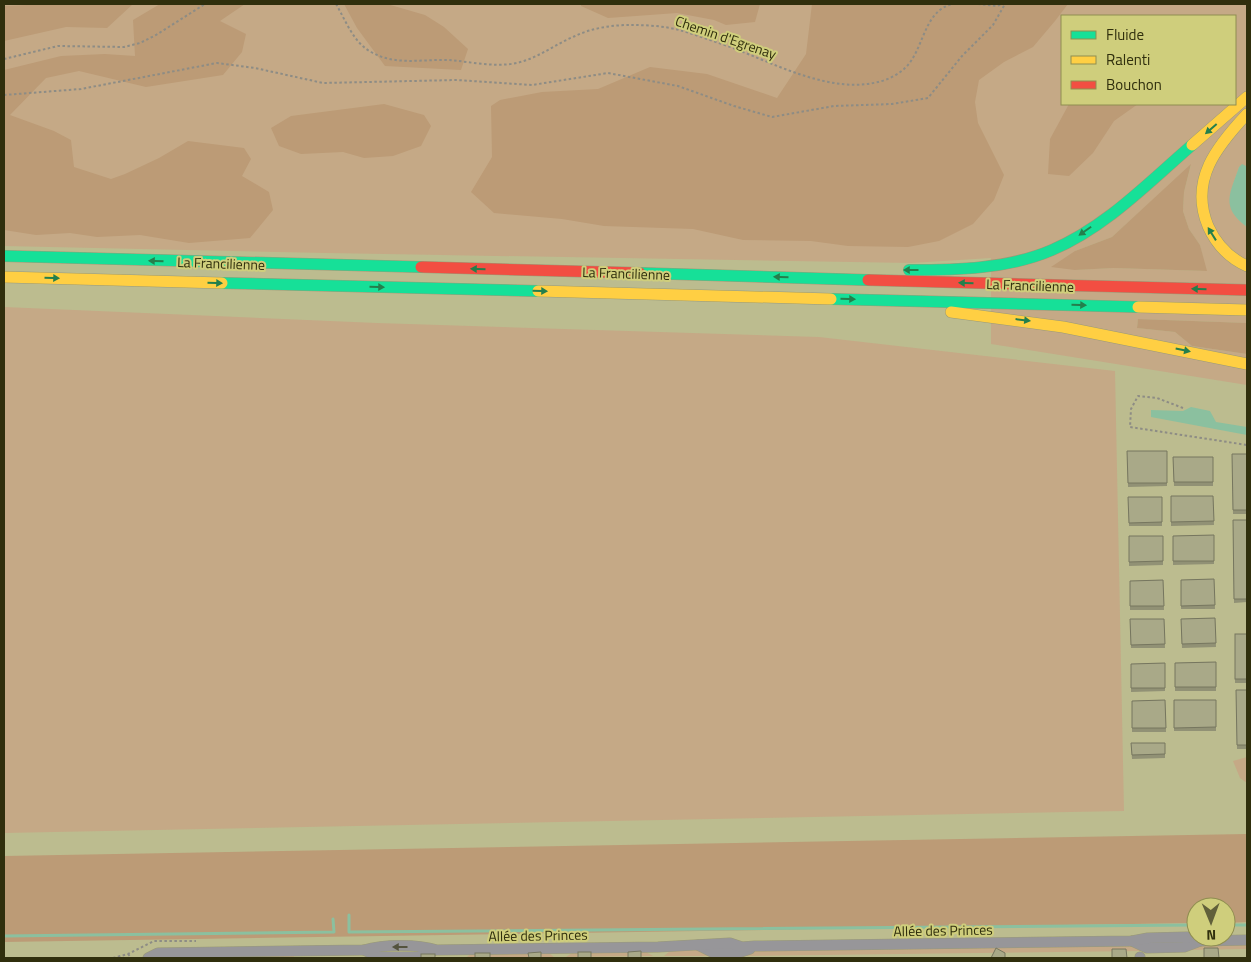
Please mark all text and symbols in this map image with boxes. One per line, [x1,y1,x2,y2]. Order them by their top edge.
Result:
street label: Chemin d'Egrenay [673,10,780,64]
legend [1061,15,1236,105]
text: Fluide [1106,23,1144,46]
text: Ralenti [1106,48,1150,71]
text: Bouchon [1106,73,1162,96]
one-way arrow [1204,123,1217,134]
one-way arrow [1079,226,1092,237]
one-way arrow [1207,227,1216,241]
street label: La Francilienne [177,251,265,275]
one-way arrow [148,256,164,264]
street label: La Francilienne [582,261,670,285]
one-way arrow [470,265,486,273]
one-way arrow [902,266,918,274]
one-way arrow [773,273,789,281]
street label: La Francilienne [986,273,1074,297]
one-way arrow [45,274,61,282]
one-way arrow [207,279,223,287]
one-way arrow [958,279,974,287]
one-way arrow [370,283,386,291]
one-way arrow [1190,285,1206,293]
one-way arrow [532,287,548,295]
one-way arrow [841,295,857,303]
one-way arrow [1071,301,1087,309]
one-way arrow [1016,316,1032,324]
one-way arrow [1176,346,1191,354]
north arrow [1186,897,1236,947]
street label: Allée des Princes [893,919,993,941]
street label: Allée des Princes [488,924,588,946]
text: N [1206,925,1216,946]
one-way arrow [392,943,408,951]

